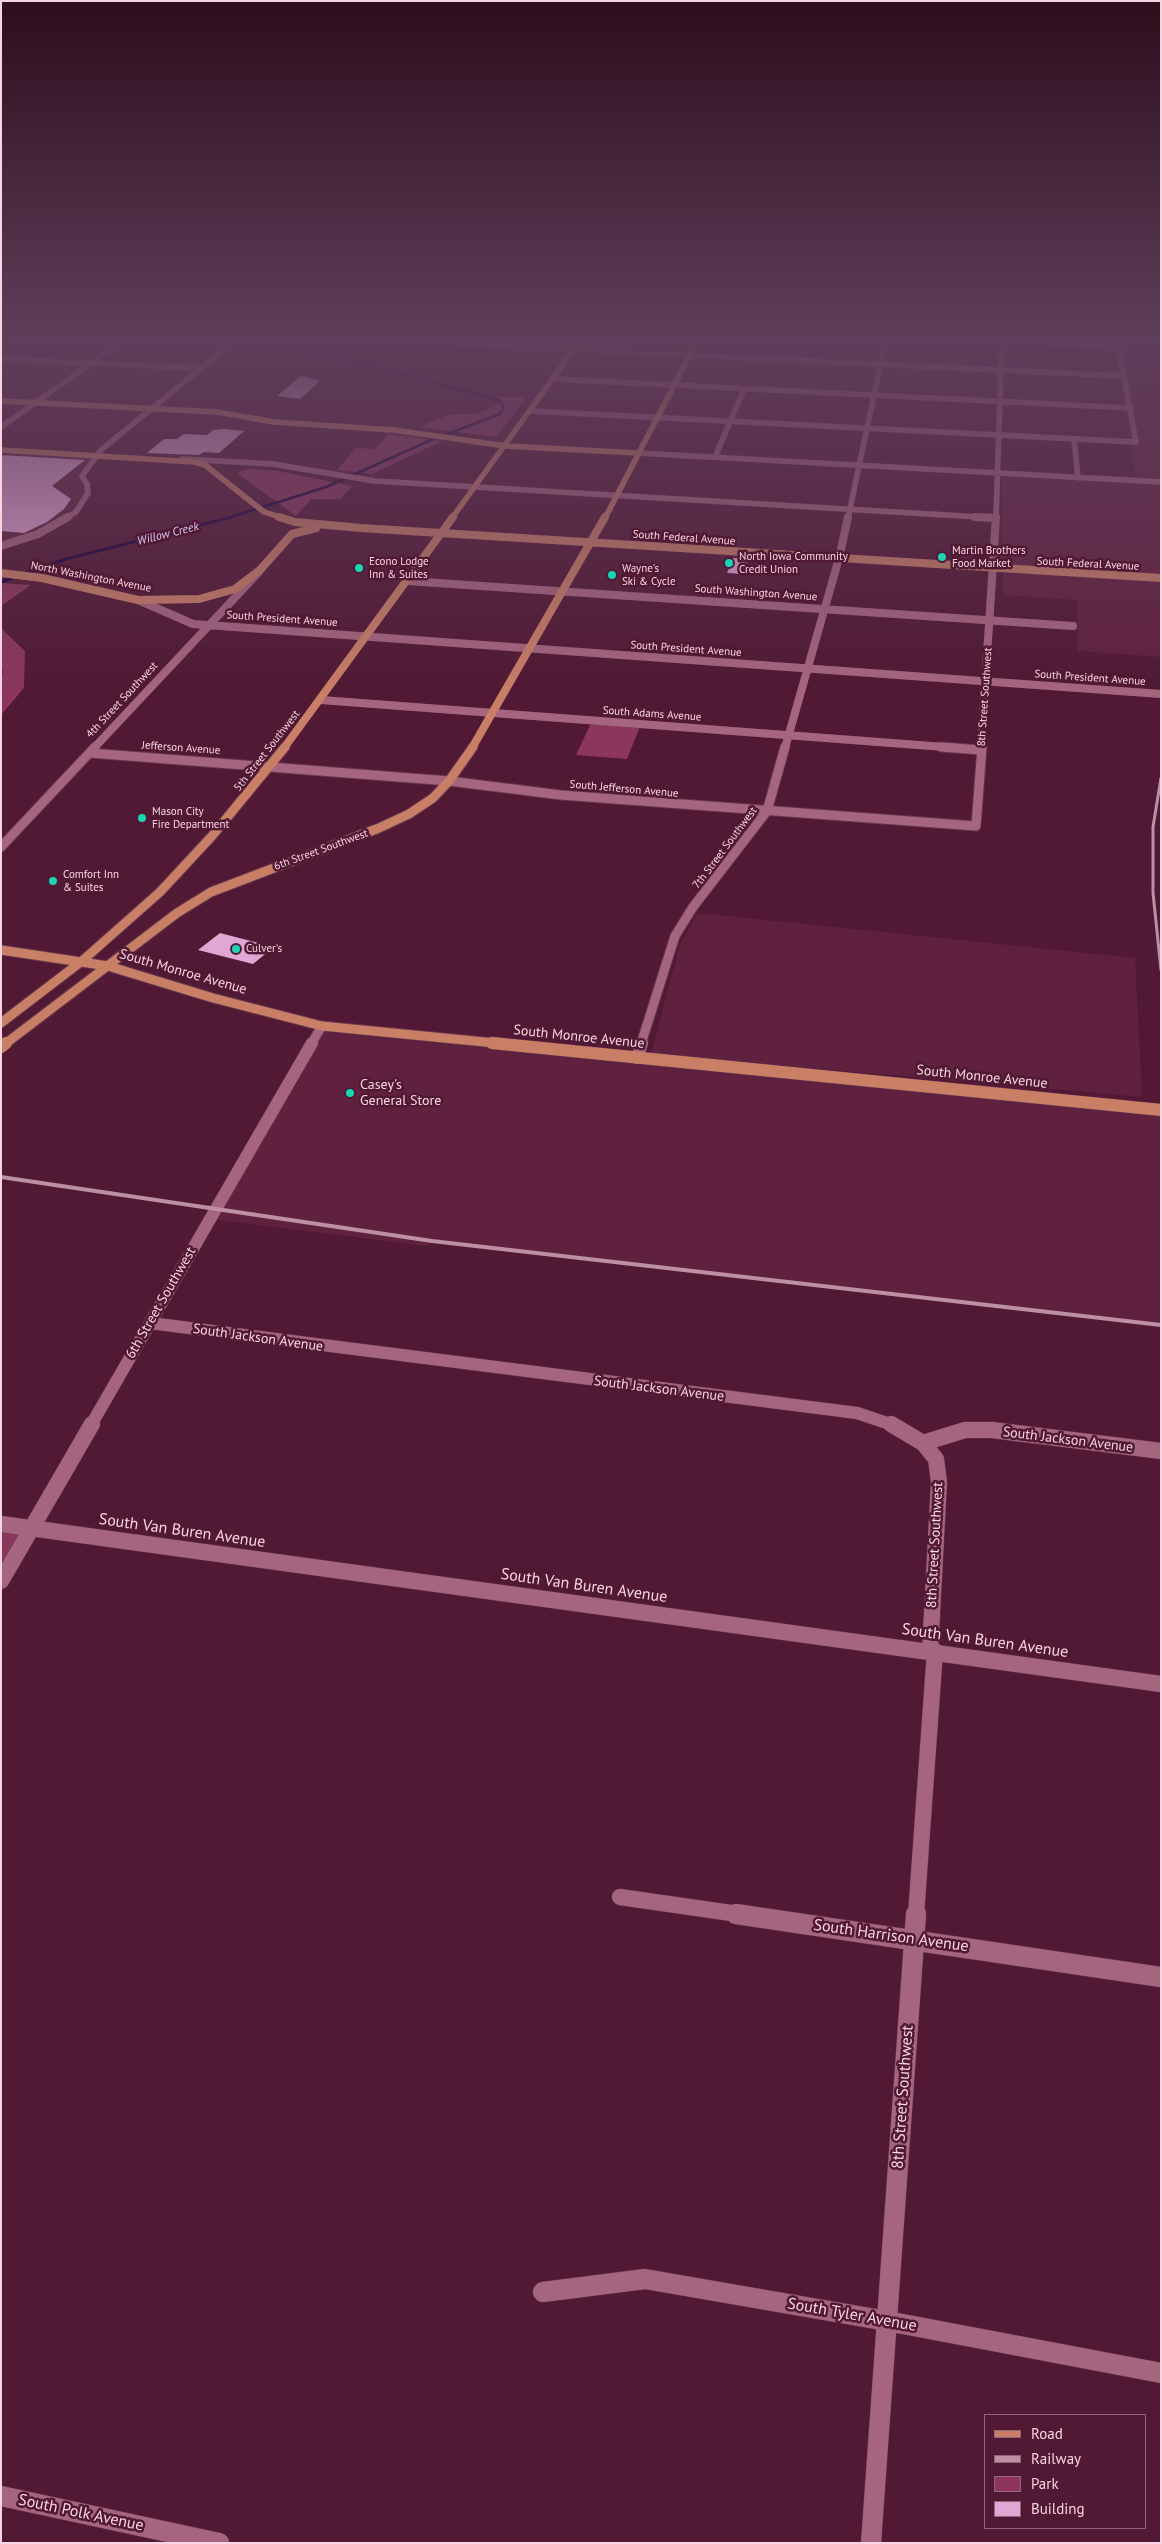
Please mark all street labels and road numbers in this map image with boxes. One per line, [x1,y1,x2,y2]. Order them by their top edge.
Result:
street label: South Federal Avenue [632,528,736,548]
street label: South Federal Avenue [1036,555,1140,573]
street label: North Washington Avenue [30,559,152,595]
street label: South Washington Avenue [694,582,818,604]
street label: South President Avenue [226,609,338,629]
street label: South President Avenue [630,639,742,659]
street label: 8th Street Southwest [975,647,995,747]
street label: 4th Street Southwest [83,659,161,741]
street label: South President Avenue [1034,668,1146,688]
street label: South Adams Avenue [602,704,702,724]
street label: 5th Street Southwest [231,708,303,794]
street label: Jefferson Avenue [141,739,221,757]
street label: South Jefferson Avenue [569,778,679,800]
street label: 7th Street Southwest [690,805,760,891]
street label: 6th Street Southwest [272,827,370,873]
street label: South Monroe Avenue [117,946,249,998]
street label: South Monroe Avenue [513,1022,645,1052]
street label: South Monroe Avenue [916,1062,1048,1092]
street label: 6th Street Southwest [122,1244,200,1362]
street label: South Jackson Avenue [192,1321,324,1355]
street label: South Jackson Avenue [593,1373,725,1405]
street label: South Jackson Avenue [1002,1424,1134,1456]
street label: 8th Street Southwest [923,1482,947,1608]
street label: South Van Buren Avenue [98,1510,266,1552]
street label: South Van Buren Avenue [500,1565,668,1607]
street label: South Van Buren Avenue [901,1620,1069,1662]
street label: South Harrison Avenue [812,1916,970,1956]
street label: 8th Street Southwest [888,2024,918,2170]
street label: South Tyler Avenue [786,2294,918,2336]
street label: South Polk Avenue [17,2490,145,2536]

